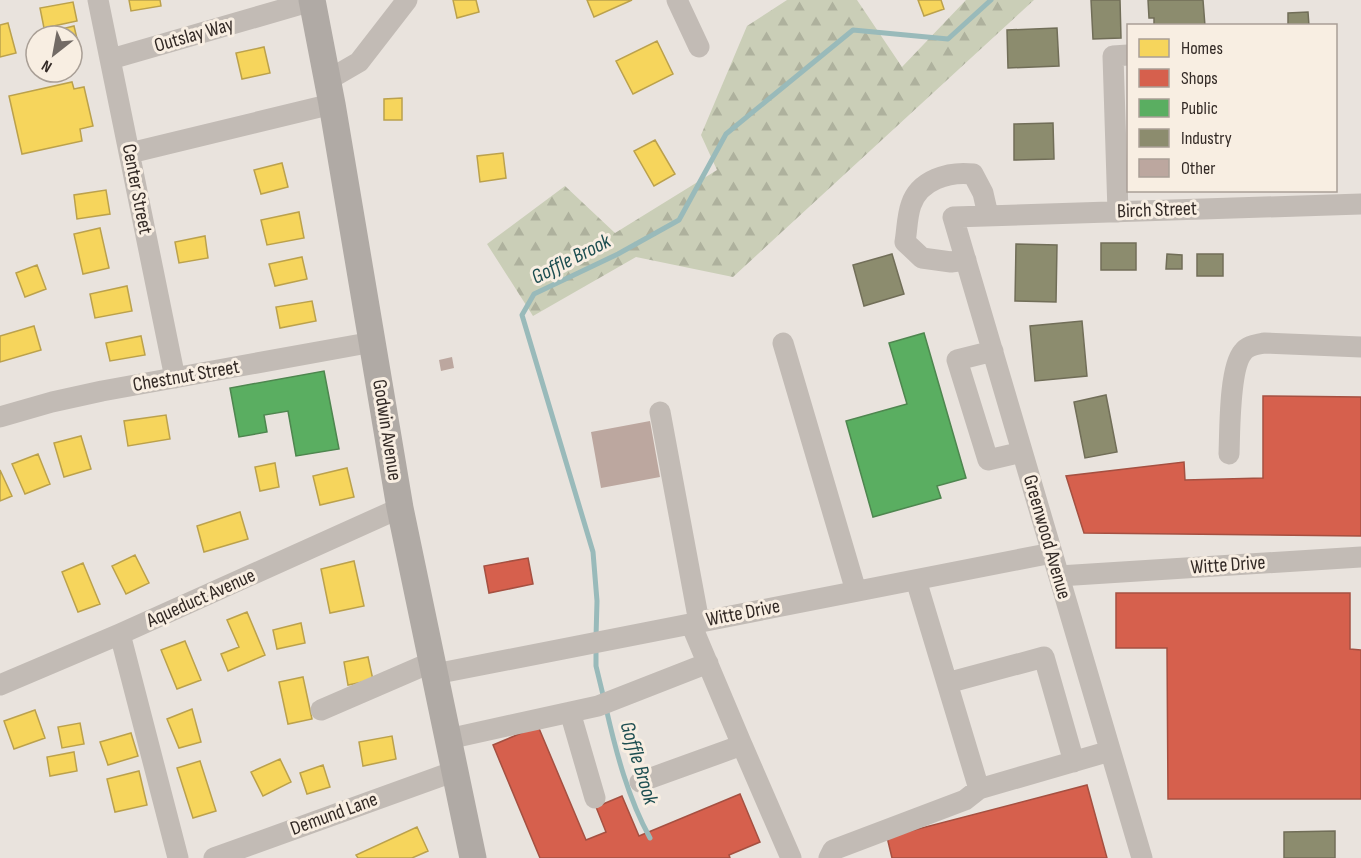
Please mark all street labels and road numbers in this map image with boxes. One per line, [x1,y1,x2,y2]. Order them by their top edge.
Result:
street label: Outslay Way [152,12,237,58]
street label: Center Street [117,142,157,236]
street label: Birch Street [1117,197,1197,223]
street label: Chestnut Street [131,355,241,397]
street label: Godwin Avenue [367,378,407,482]
street label: Greenwood Avenue [1018,472,1076,602]
street label: Witte Drive [1190,550,1266,580]
street label: Aqueduct Avenue [142,563,259,633]
street label: Witte Drive [704,594,782,632]
street label: Demund Lane [287,787,381,841]

